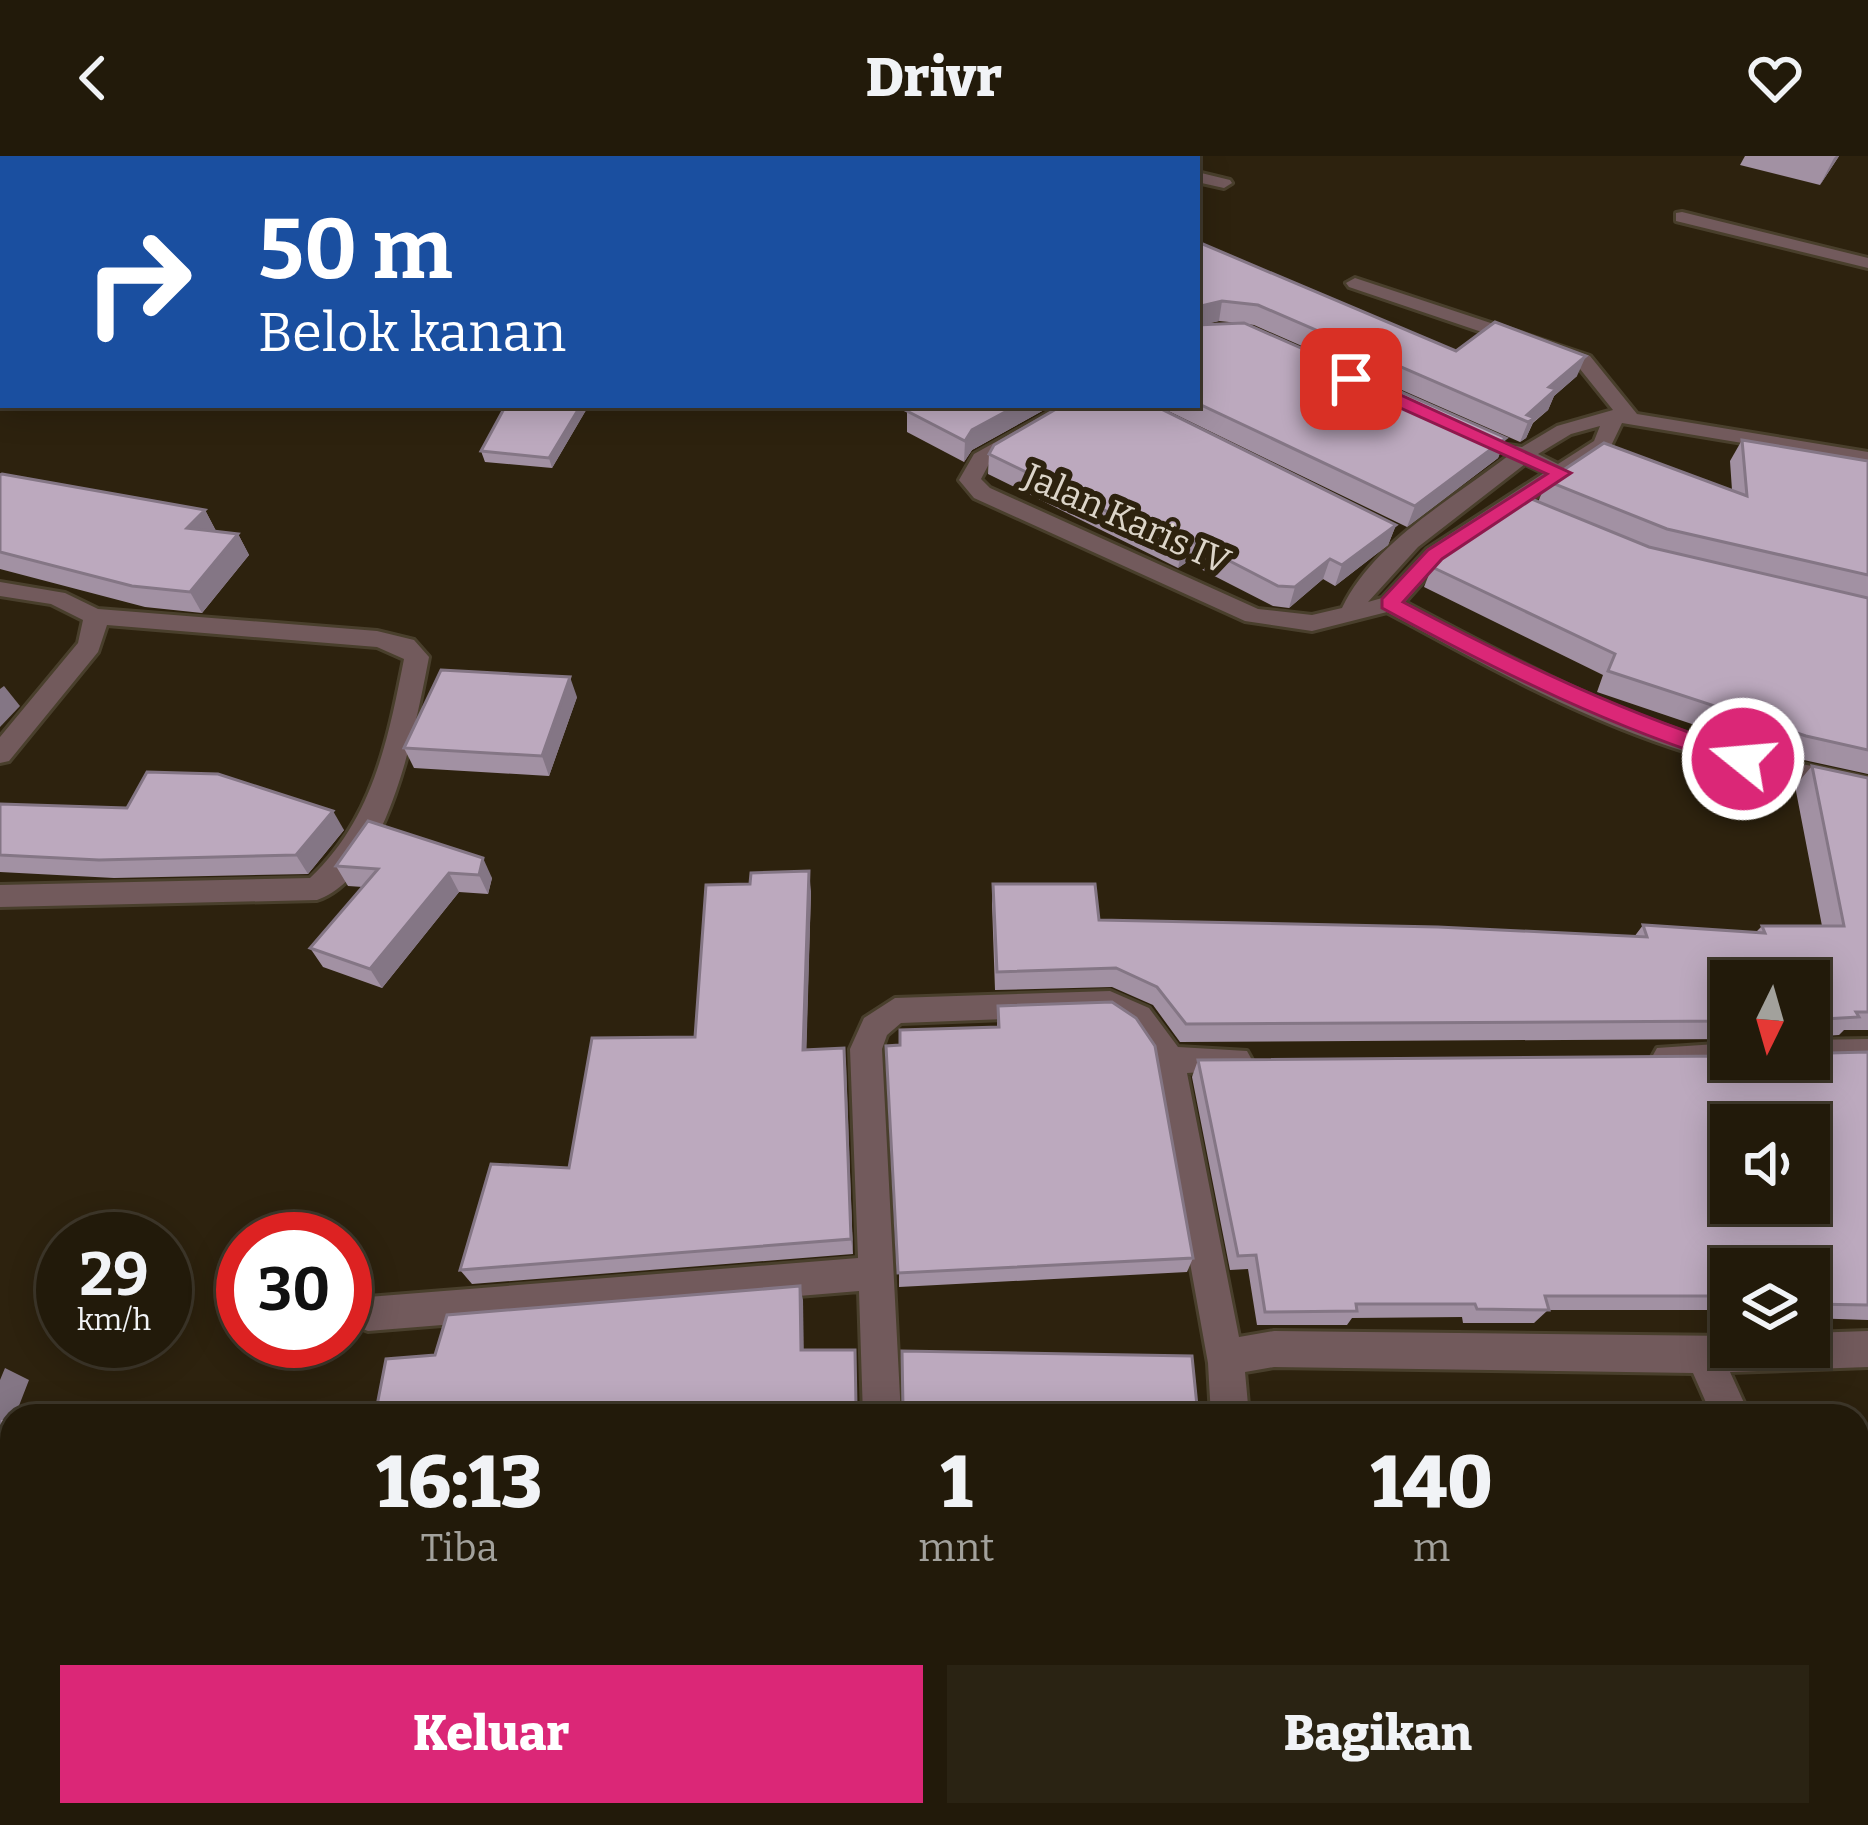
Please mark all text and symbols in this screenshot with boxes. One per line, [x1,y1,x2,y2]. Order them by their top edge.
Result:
icon: back [60,45,126,111]
icon: heart [1742,45,1808,111]
text: Drivr [866,46,1002,110]
text: 50 m [258,199,453,300]
icon: right [60,204,216,360]
text: Belok kanan [258,301,566,365]
pin [1300,328,1402,430]
icon: arrive [1318,346,1384,412]
street label: Jalan Karis IV [1016,453,1237,584]
position arrow [1680,696,1806,822]
north arrow [1710,960,1830,1080]
map controls [1710,960,1830,1368]
button: sound [1710,1104,1830,1224]
speed limit sign: 30 [216,1212,372,1368]
text: 29 [79,1239,149,1311]
button: layers [1710,1248,1830,1368]
text: km/h [77,1302,151,1338]
text: 16:13 [376,1440,542,1526]
text: 1 [940,1440,972,1526]
text: 140 [1371,1440,1493,1526]
text: Tiba [420,1525,498,1571]
text: mnt [918,1525,994,1571]
text: m [1413,1525,1450,1571]
button: Keluar [60,1665,923,1803]
button: Bagikan [947,1665,1809,1803]

